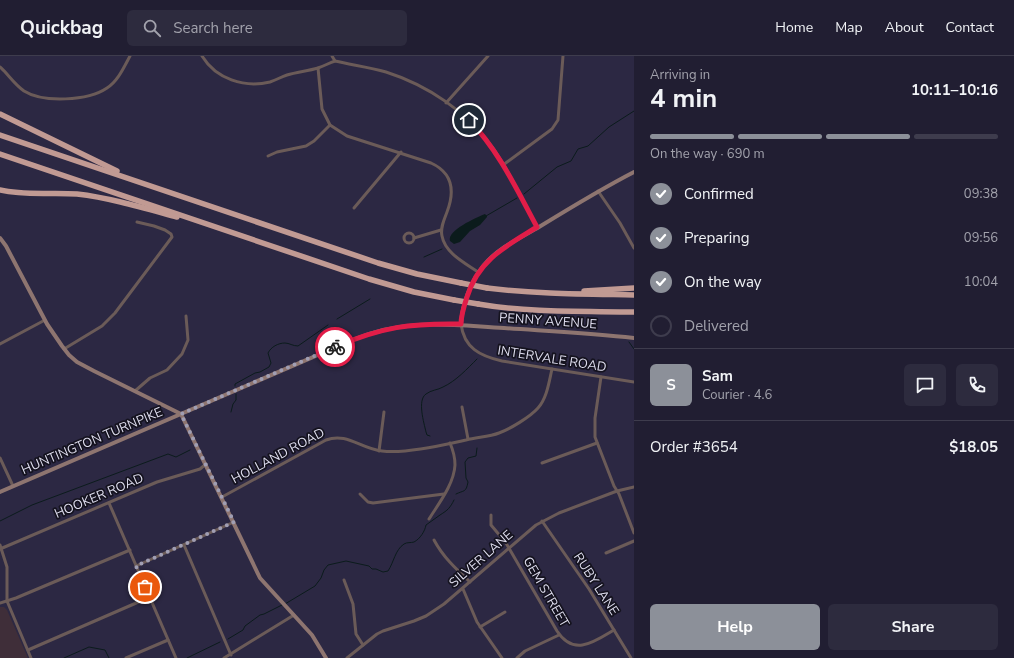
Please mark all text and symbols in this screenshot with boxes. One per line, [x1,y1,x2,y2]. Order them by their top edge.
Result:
search box [127,10,407,46]
text: Quickbag [20,15,103,41]
icon: search [141,17,163,39]
text: Search here [173,18,253,38]
text: Home [775,18,813,37]
text: Map [835,18,863,37]
text: About [885,18,924,37]
text: Contact [946,18,994,37]
text: Arriving in [650,66,710,84]
text: 10:11–10:16 [911,80,998,100]
text: 4 min [650,81,717,116]
pin [452,103,486,137]
icon: home [458,109,480,131]
text: On the way · 690 m [650,145,765,163]
icon: check [650,183,672,205]
text: Confirmed [684,184,754,204]
text: 09:38 [964,185,998,203]
icon: check [650,227,672,249]
text: Preparing [684,228,749,248]
text: 09:56 [964,229,998,247]
icon: check [650,271,672,293]
text: On the way [684,272,762,292]
text: 10:04 [964,273,998,291]
street label: PENNY AVENUE [498,309,598,333]
text: Delivered [684,316,749,336]
courier [315,327,355,367]
icon: bike [324,336,346,358]
street label: INTERVALE ROAD [496,341,608,377]
button: chat [904,364,946,406]
button: phone [956,364,998,406]
text: Sam [702,366,733,386]
text: S [666,375,676,395]
text: Courier · 4.6 [702,386,772,404]
street label: HUNTINGTON TURNPIKE [18,403,166,479]
street label: HOLLAND ROAD [228,424,328,488]
text: Order #3654 [650,437,738,457]
text: $18.05 [949,437,998,457]
street label: HOOKER ROAD [52,469,146,523]
street label: SILVER LANE [445,526,517,592]
street label: RUBY LANE [569,549,623,619]
street label: GEM STREET [519,553,574,631]
pin [128,570,162,604]
icon: bag [134,576,156,598]
button: Help [650,604,820,650]
button: Share [828,604,998,650]

